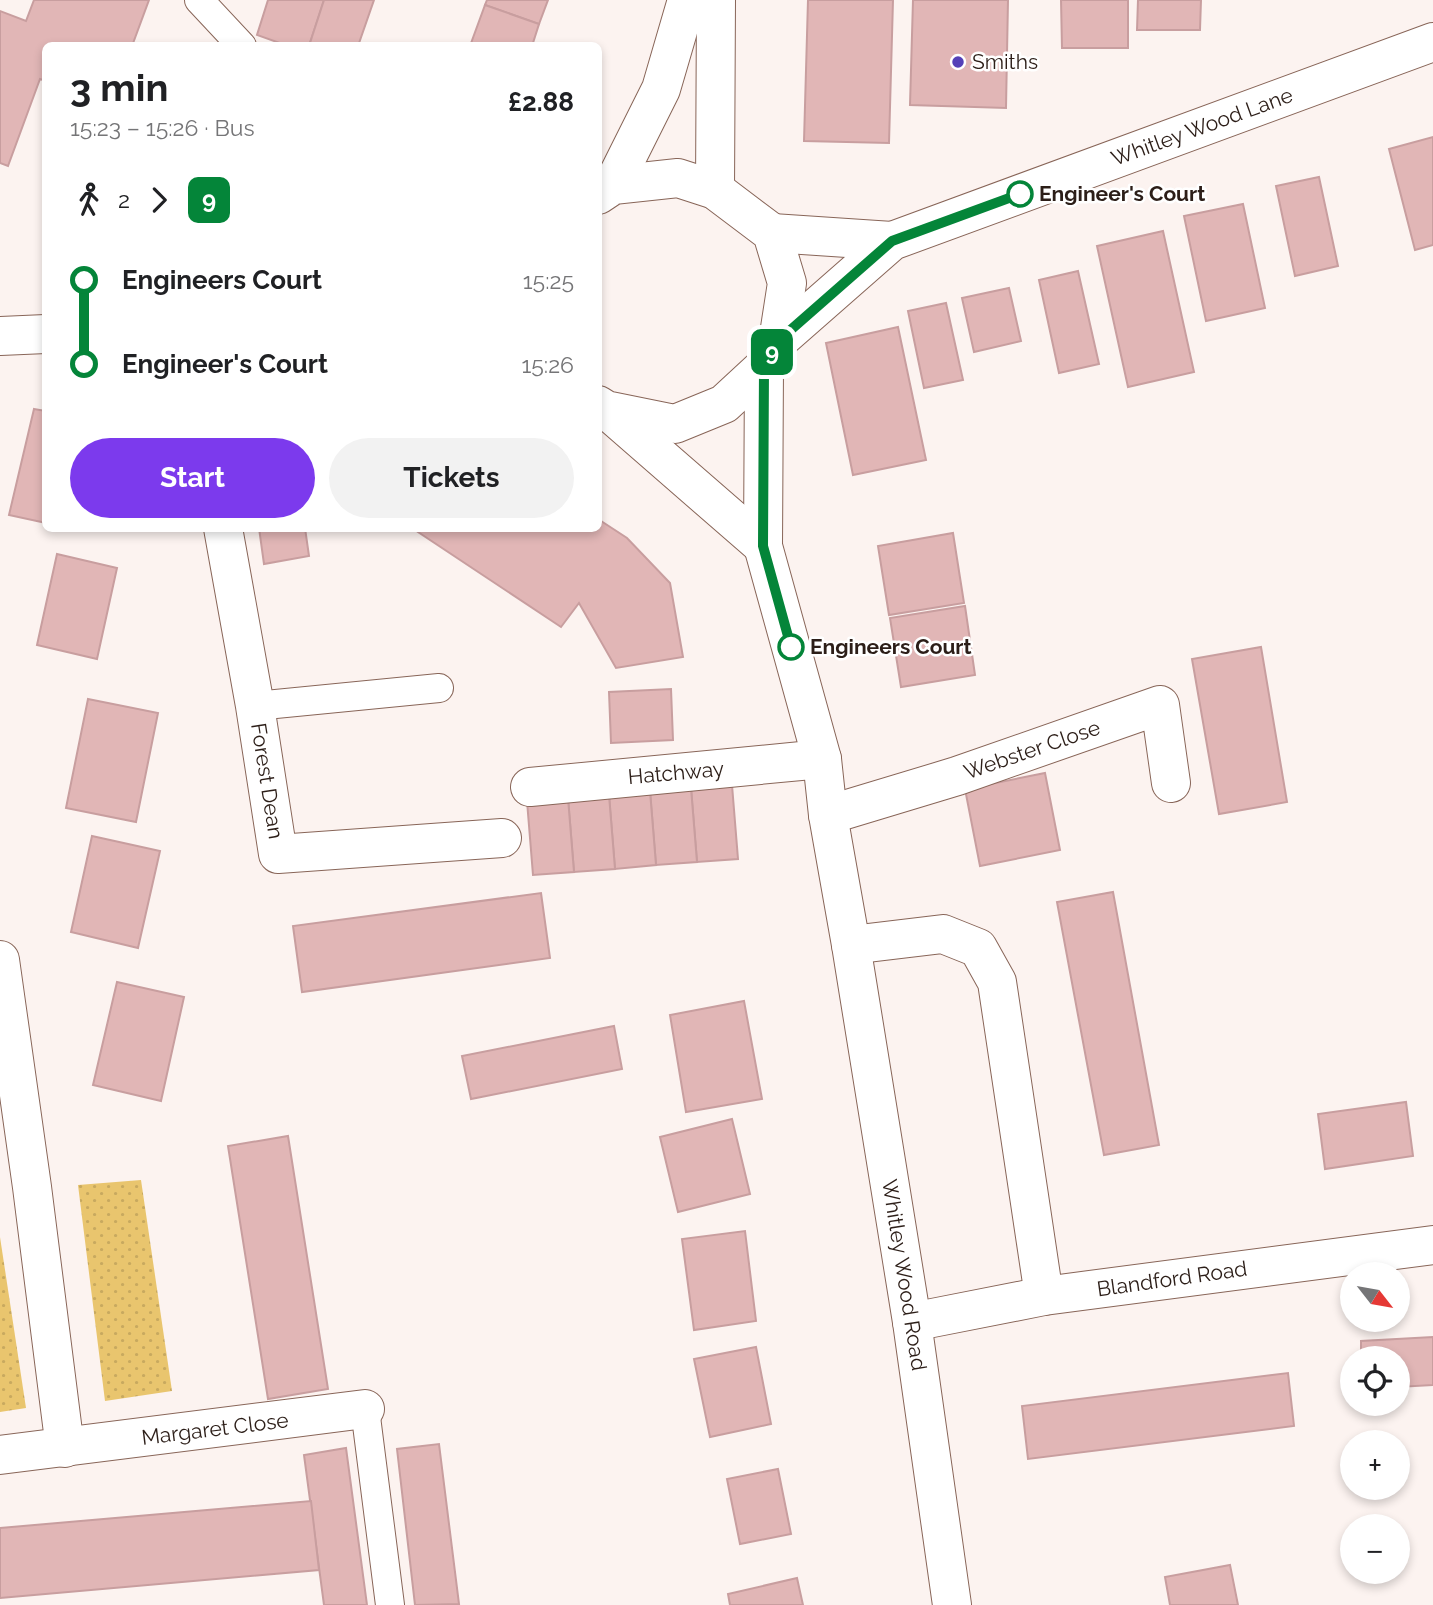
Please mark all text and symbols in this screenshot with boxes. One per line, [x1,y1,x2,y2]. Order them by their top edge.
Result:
place label: Smiths [972,49,1038,74]
marker: Smiths [950,54,966,70]
text: 3 min [70,65,168,110]
street label: Whitley Wood Lane [1108,82,1296,171]
text: £2.88 [508,87,574,117]
text: 15:23 – 15:26 · Bus [70,114,255,141]
icon: walk [70,181,108,219]
icon: forward [140,181,178,219]
marker: Engineer's Court [1007,181,1033,207]
place label: Engineer's Court [1039,181,1205,206]
text: 9 [202,185,216,214]
text: 2 [118,186,130,213]
text: Engineers Court [122,265,322,295]
text: 15:25 [523,267,574,294]
line badge: 9 [749,329,795,375]
text: 9 [765,337,779,366]
text: Engineer's Court [122,349,328,379]
text: 15:26 [521,351,574,378]
button: Start [70,438,315,518]
button: Tickets [329,438,574,518]
marker: Engineers Court [778,634,804,660]
place label: Engineers Court [810,634,972,659]
street label: Webster Close [960,715,1103,785]
street label: Forest Dean [246,721,289,841]
street label: Hatchway [627,756,725,789]
street label: Whitley Wood Road [877,1177,932,1372]
street label: Blandford Road [1095,1256,1249,1301]
north arrow [1340,1262,1410,1332]
map controls [1340,1262,1410,1584]
button: locate [1340,1346,1410,1416]
street label: Margaret Close [140,1407,290,1450]
button: + [1340,1430,1410,1500]
button: − [1340,1514,1410,1584]

